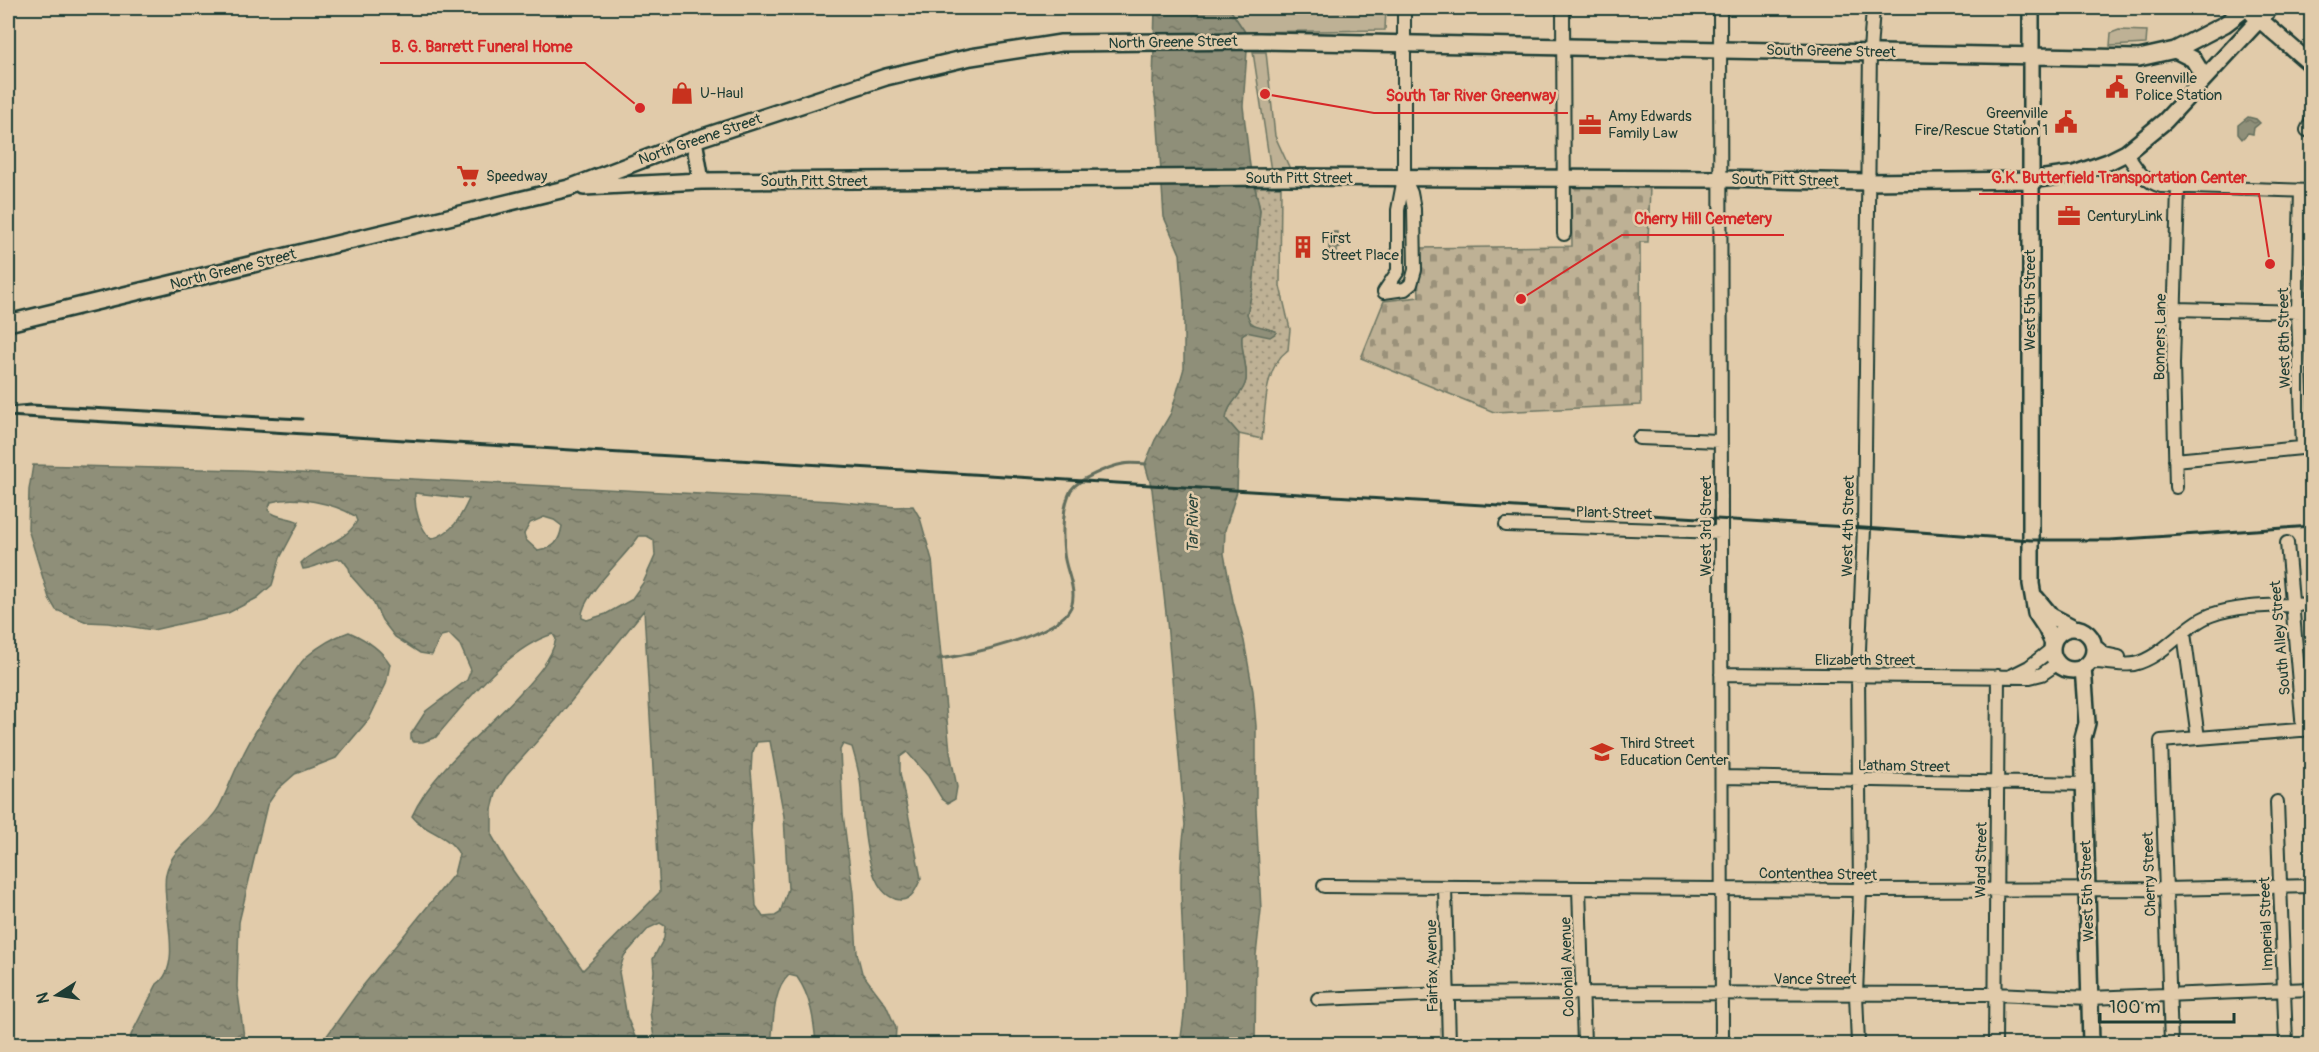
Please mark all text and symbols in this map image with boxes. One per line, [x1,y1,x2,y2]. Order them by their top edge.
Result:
callout: B. G. Barrett Funeral Home [380,29,585,63]
street label: North Greene Street [1108,32,1239,53]
text: B. G. Barrett Funeral Home [392,37,574,57]
street label: South Greene Street [1766,41,1897,62]
place label: Greenville Police Station [2135,69,2222,105]
public building icon: Greenville Police Station [2104,74,2130,100]
callout: South Tar River Greenway [1374,79,1568,113]
shop icon: U-Haul [669,80,695,106]
place label: U-Haul [700,84,744,103]
text: South Tar River Greenway [1386,86,1556,106]
place label: Greenville Fire/Rescue Station 1 [1914,104,2049,140]
place label: Amy Edwards Family Law [1608,107,1692,143]
street label: North Greene Street [636,109,765,169]
public building icon: Greenville Fire/Rescue Station 1 [2053,109,2079,135]
office icon: Amy Edwards Family Law [1577,112,1603,138]
callout: G.K. Butterfield Transportation Center [1979,160,2259,194]
supermarket icon: Speedway [455,163,481,189]
place label: Speedway [486,167,548,186]
text: G.K. Butterfield Transportation Center [1991,168,2247,188]
street label: South Pitt Street [1245,169,1354,188]
street label: South Pitt Street [1731,170,1840,191]
street label: South Pitt Street [760,172,869,191]
callout: Cherry Hill Cemetery [1622,201,1784,235]
office icon: CenturyLink [2056,203,2082,229]
place label: CenturyLink [2087,207,2164,226]
text: Cherry Hill Cemetery [1634,209,1772,229]
place label: First Street Place [1321,229,1399,265]
building icon: First Street Place [1290,234,1316,260]
street label: North Greene Street [168,244,299,294]
street label: West 5th Street [2021,248,2040,351]
street label: West 8th Street [2274,286,2295,389]
street label: Bonners Lane [2150,293,2171,381]
street label: West 4th Street [1838,474,1859,577]
street label: West 3rd Street [1697,475,1716,576]
water label: Tar River [1183,493,1203,553]
street label: Plant Street [1575,503,1654,524]
street label: South Alley Street [2266,579,2295,696]
street label: Elizabeth Street [1815,651,1916,670]
place label: Third Street Education Center [1620,734,1729,770]
school or university icon: Third Street Education Center [1589,739,1615,765]
street label: Latham Street [1858,756,1951,777]
street label: Ward Street [1971,821,1992,898]
street label: Cherry Street [2138,830,2160,917]
street label: West 5th Street [2076,839,2099,942]
street label: Contenthea Street [1759,864,1878,885]
street label: Imperial Street [2255,875,2278,972]
street label: Colonial Avenue [1556,916,1579,1017]
street label: Fairfax Avenue [1422,919,1443,1012]
north arrow [27,965,87,1025]
street label: Vance Street [1774,970,1857,989]
scale bar [2100,986,2234,1024]
text: N [32,990,54,1005]
text: 100 m [2109,996,2161,1019]

